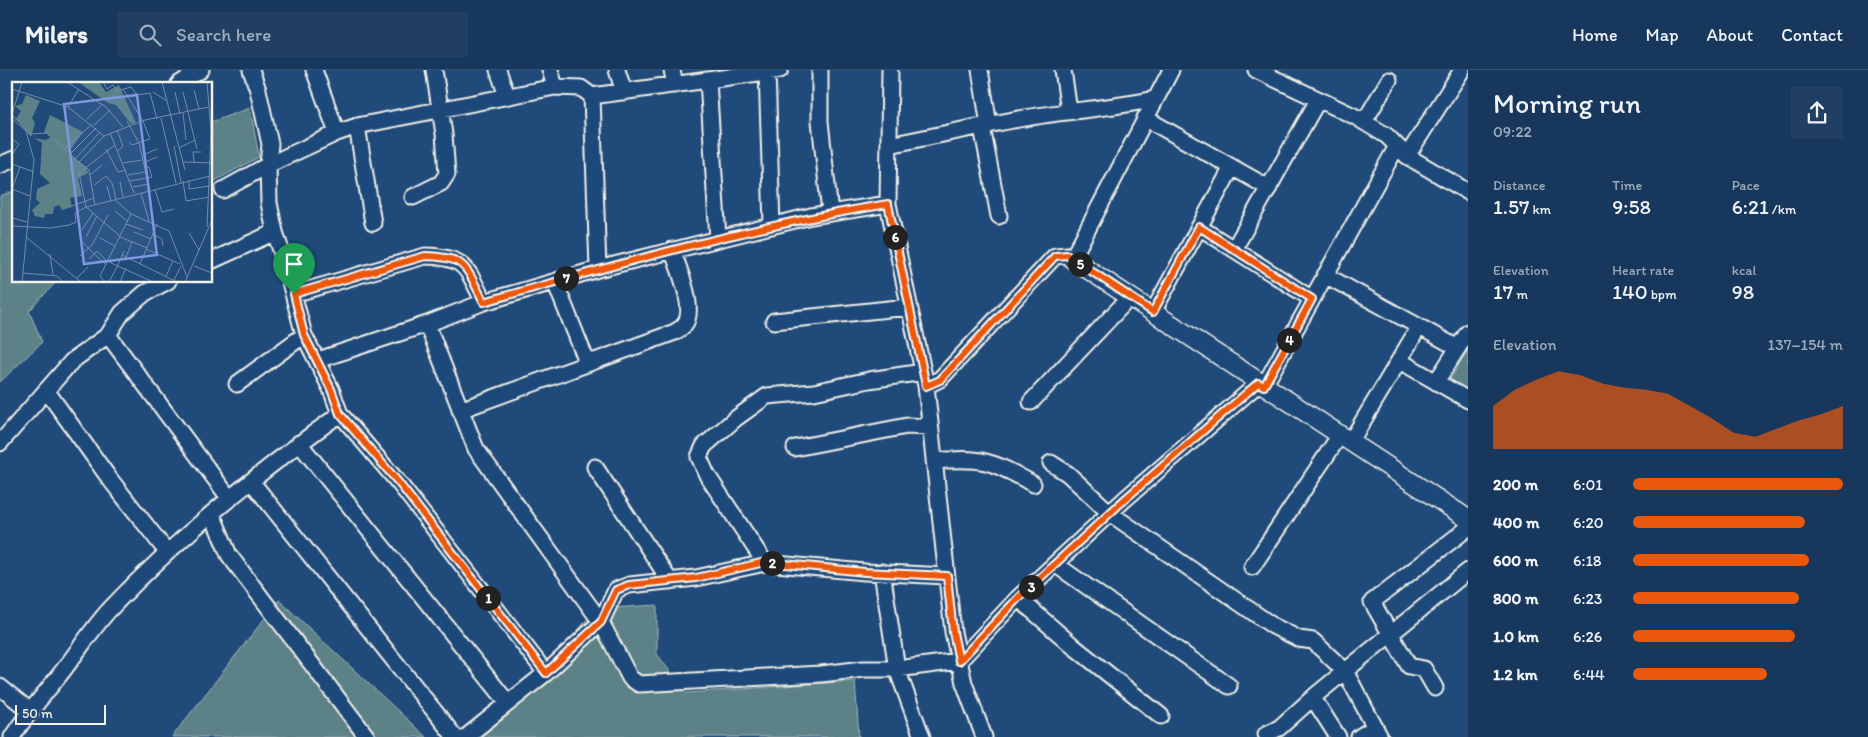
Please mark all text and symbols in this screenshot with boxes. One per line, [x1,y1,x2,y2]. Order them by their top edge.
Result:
search box [118,12,468,57]
text: Milers [25,20,88,49]
icon: search [136,21,164,49]
text: Search here [176,23,271,46]
text: Home [1572,24,1618,46]
text: Map [1646,24,1679,46]
text: About [1707,24,1753,46]
text: Contact [1781,24,1843,46]
inset map [12,82,212,282]
text: Morning run [1493,86,1641,120]
button: share [1791,87,1843,139]
text: 09:22 [1493,122,1532,141]
text: Distance [1493,177,1545,194]
text: Time [1612,177,1642,194]
text: Pace [1732,177,1760,194]
text: 1.57 [1493,194,1529,219]
text: 9:58 [1612,194,1651,219]
text: 6:21 [1732,194,1769,219]
text: km [1529,201,1551,218]
text: /km [1769,201,1796,218]
pin: 6 [882,224,908,250]
text: 6 [892,229,899,246]
pin [273,243,315,294]
icon: arrive [280,250,308,278]
pin: 5 [1068,252,1092,276]
text: 5 [1077,256,1084,273]
text: Elevation [1493,262,1549,279]
text: Heart rate [1612,262,1674,279]
text: kcal [1732,262,1757,279]
pin: 7 [554,266,578,290]
text: 7 [563,270,570,287]
text: 17 [1493,279,1513,304]
text: 140 [1612,279,1648,304]
text: 98 [1732,279,1754,304]
text: m [1513,286,1528,303]
text: bpm [1648,286,1677,303]
pin: 4 [1276,328,1302,352]
text: 4 [1285,332,1294,349]
text: Elevation [1493,335,1557,354]
text: 137–154 m [1767,335,1843,354]
text: 200 m [1493,475,1538,494]
text: 6:01 [1573,475,1603,494]
text: 400 m [1493,513,1539,532]
text: 6:20 [1573,513,1604,532]
pin: 2 [760,550,784,576]
text: 600 m [1493,551,1538,570]
text: 6:18 [1573,551,1602,570]
text: 2 [769,555,776,572]
pin: 3 [1018,574,1044,600]
text: 3 [1028,579,1035,596]
pin: 1 [476,586,500,610]
text: 800 m [1493,589,1539,608]
text: 6:23 [1573,589,1603,608]
text: 1 [485,590,492,607]
text: 1.0 km [1493,627,1539,646]
text: 6:26 [1573,627,1602,646]
text: 1.2 km [1493,665,1538,684]
text: 6:44 [1573,665,1605,684]
scale bar [15,702,106,725]
text: 50 m [22,705,53,722]

